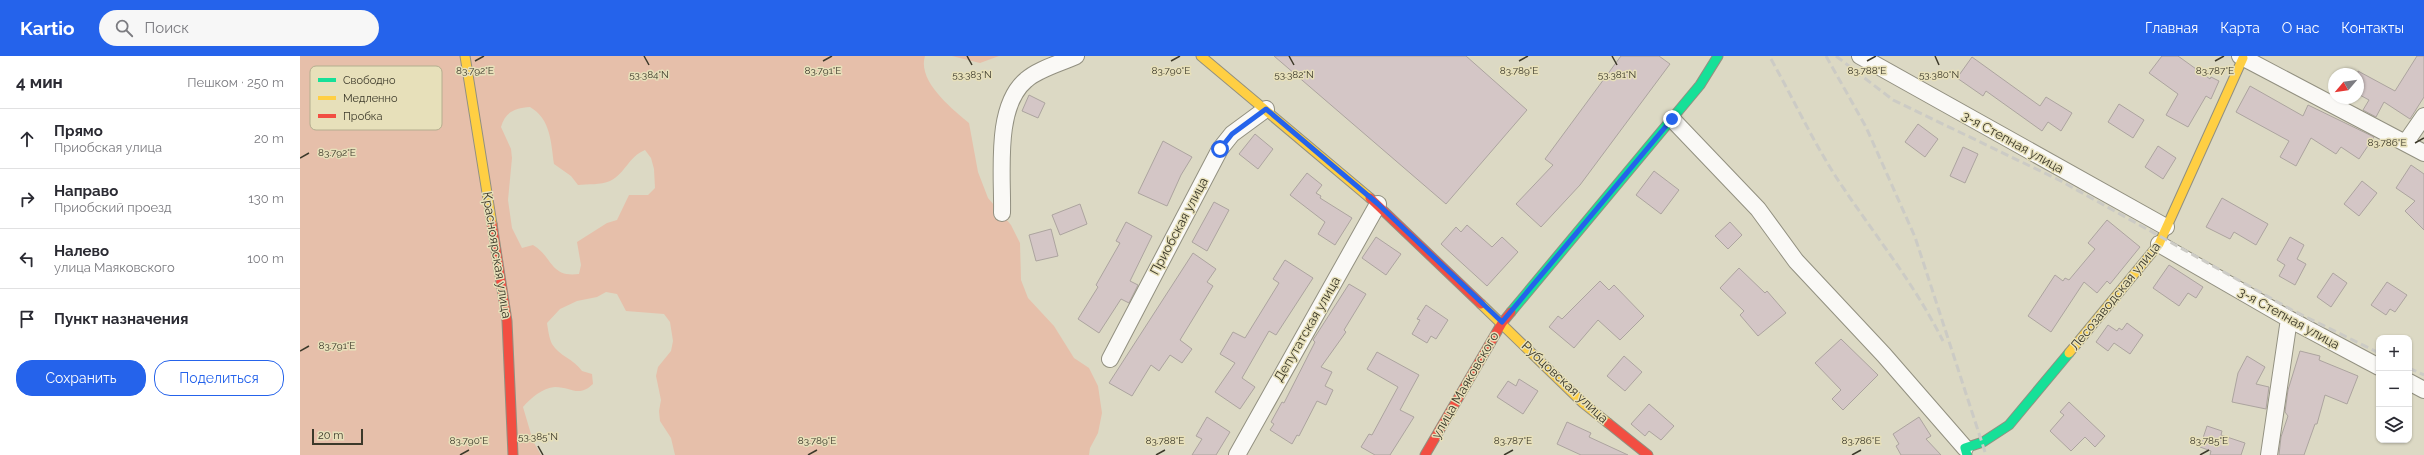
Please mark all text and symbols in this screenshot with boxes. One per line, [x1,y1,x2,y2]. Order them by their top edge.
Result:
search box [99,10,379,46]
text: Kartio [20,17,75,39]
icon: search [113,17,135,39]
text: Поиск [145,19,189,37]
text: Главная [2145,20,2198,36]
text: Карта [2220,20,2260,36]
text: О нас [2282,20,2319,36]
text: Контакты [2341,20,2404,36]
text: 83.792°E [456,65,494,76]
text: 83.791°E [805,65,841,76]
text: 83.790°E [1152,65,1190,76]
text: 83.789°E [1500,65,1538,76]
text: 83.788°E [1848,65,1886,76]
text: 83.787°E [2196,65,2234,76]
legend [310,66,442,130]
north arrow [2328,68,2364,104]
text: 53.384°N [629,69,669,80]
text: 53.383°N [952,69,992,80]
text: 53.382°N [1274,69,1314,80]
text: 53.381°N [1598,69,1636,80]
text: 53.380°N [1919,69,1959,80]
text: 4 мин [16,72,63,92]
text: Свободно [343,74,396,87]
text: Пешком · 250 m [187,75,284,90]
text: Медленно [343,92,398,105]
street label: 3-я Степная улица [1960,108,2066,176]
text: Пробка [343,110,383,123]
route end [1663,110,1681,128]
text: Прямо [54,122,103,140]
icon: ahead [16,128,38,150]
text: 20 m [254,131,284,146]
text: 83.786°E [2368,137,2406,148]
text: Приобская улица [54,140,162,155]
route start [1211,140,1229,158]
text: 83.792°E [318,147,356,158]
street label: Приобская улица [1147,175,1211,277]
text: Направо [54,182,118,200]
icon: right [16,188,38,210]
text: 130 m [248,191,284,206]
street label: Красноярская улица [480,191,514,319]
text: Приобский проезд [54,200,172,215]
street label: Лесозаводская улица [2067,239,2163,353]
text: Налево [54,242,109,260]
icon: left [16,248,38,270]
text: 100 m [247,251,284,266]
text: улица Маяковского [54,260,175,275]
street label: Депутатская улица [1271,274,1343,384]
street label: 3-я Степная улица [2236,284,2342,352]
icon: arrive [16,308,38,330]
text: Пункт назначения [54,310,188,328]
street label: улица Маяковского [1428,329,1502,441]
map controls [2376,335,2412,443]
button: + [2376,335,2412,371]
street label: Рубцовская улица [1519,338,1611,426]
text: 83.791°E [319,340,355,351]
button: Сохранить [16,360,146,396]
button: Поделиться [154,360,284,396]
button: − [2376,371,2412,407]
button: layers [2376,407,2412,443]
scale bar [312,427,363,446]
text: 20 m [318,429,343,442]
text: 53.385°N [518,431,558,442]
text: 83.790°E [450,435,488,446]
text: 83.789°E [798,435,836,446]
text: 83.788°E [1146,435,1184,446]
text: 83.787°E [1494,435,1532,446]
text: 83.786°E [1842,435,1880,446]
text: 83.785°E [2190,435,2228,446]

